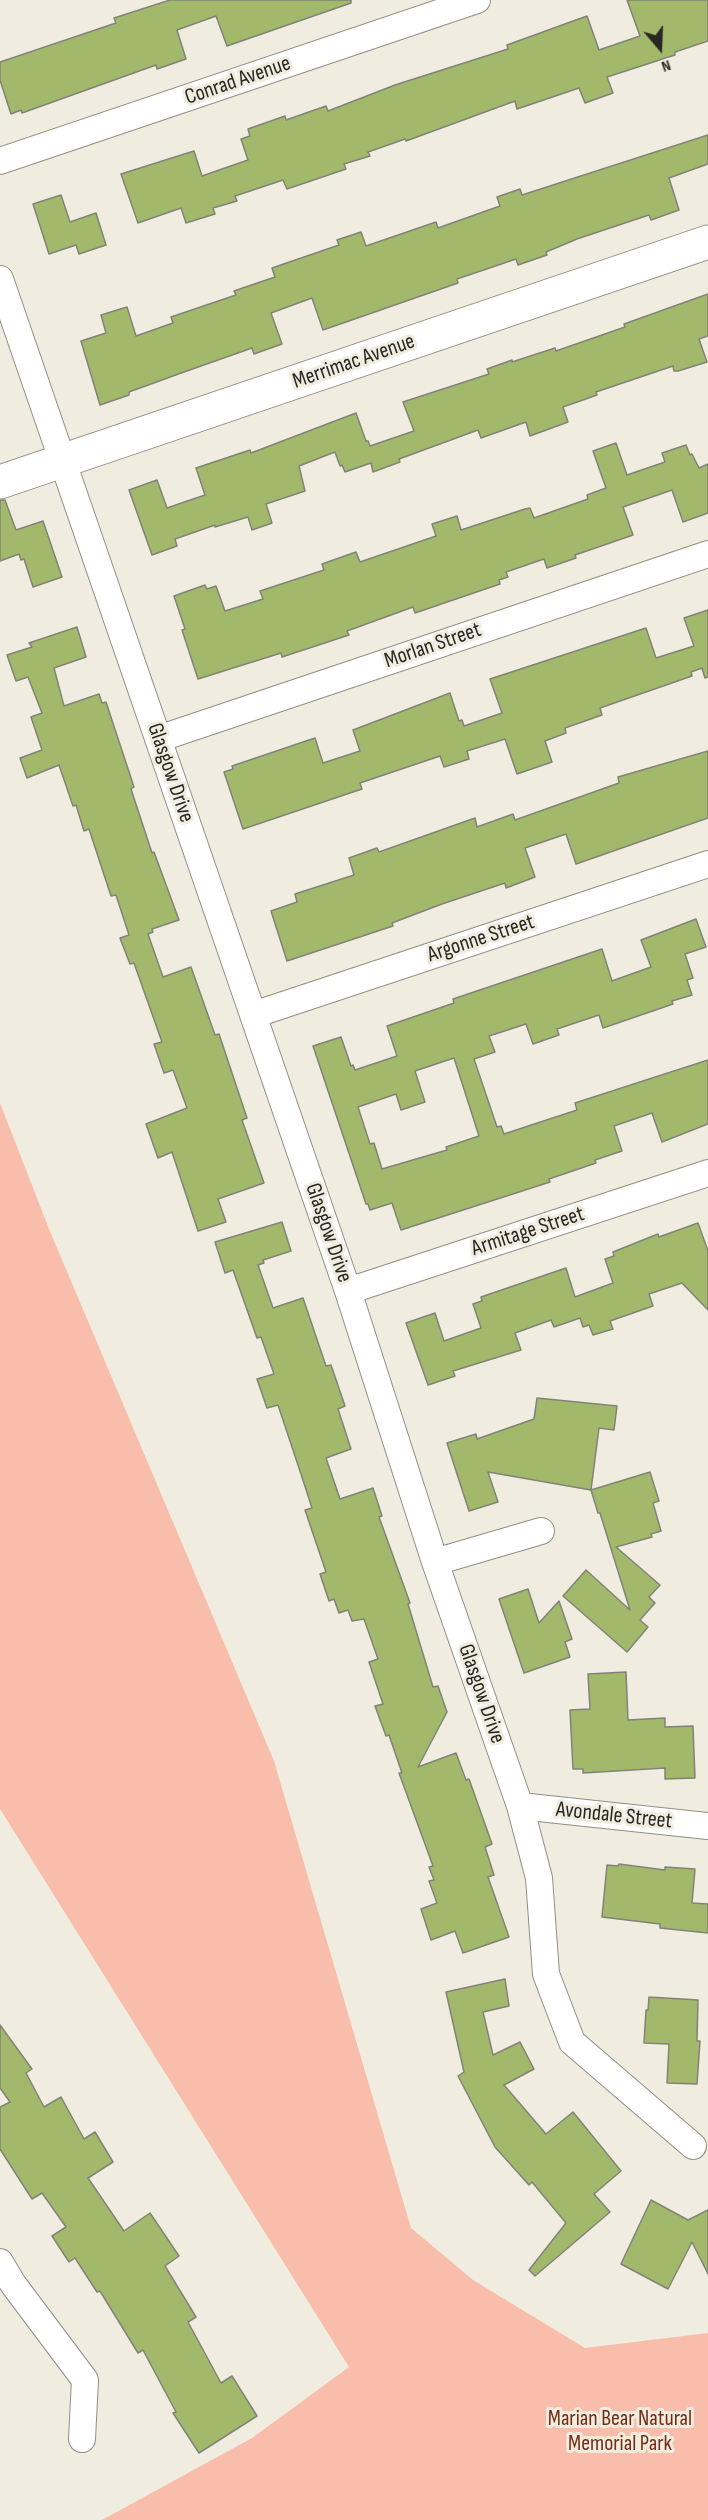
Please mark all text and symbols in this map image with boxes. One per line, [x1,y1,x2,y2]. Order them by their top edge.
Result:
north arrow [630,18,690,78]
street label: Conrad Avenue [182,51,294,111]
text: N [659,55,673,76]
street label: Merrimac Avenue [290,329,418,395]
street label: Morlan Street [381,617,485,675]
street label: Glasgow Drive [141,720,199,826]
street label: Argonne Street [424,909,538,969]
street label: Glasgow Drive [299,1180,357,1286]
street label: Armitage Street [468,1201,588,1263]
street label: Glasgow Drive [452,1641,510,1747]
street label: Avondale Street [555,1797,673,1835]
park label: Marian Bear Natural Memorial Park [548,2406,692,2458]

